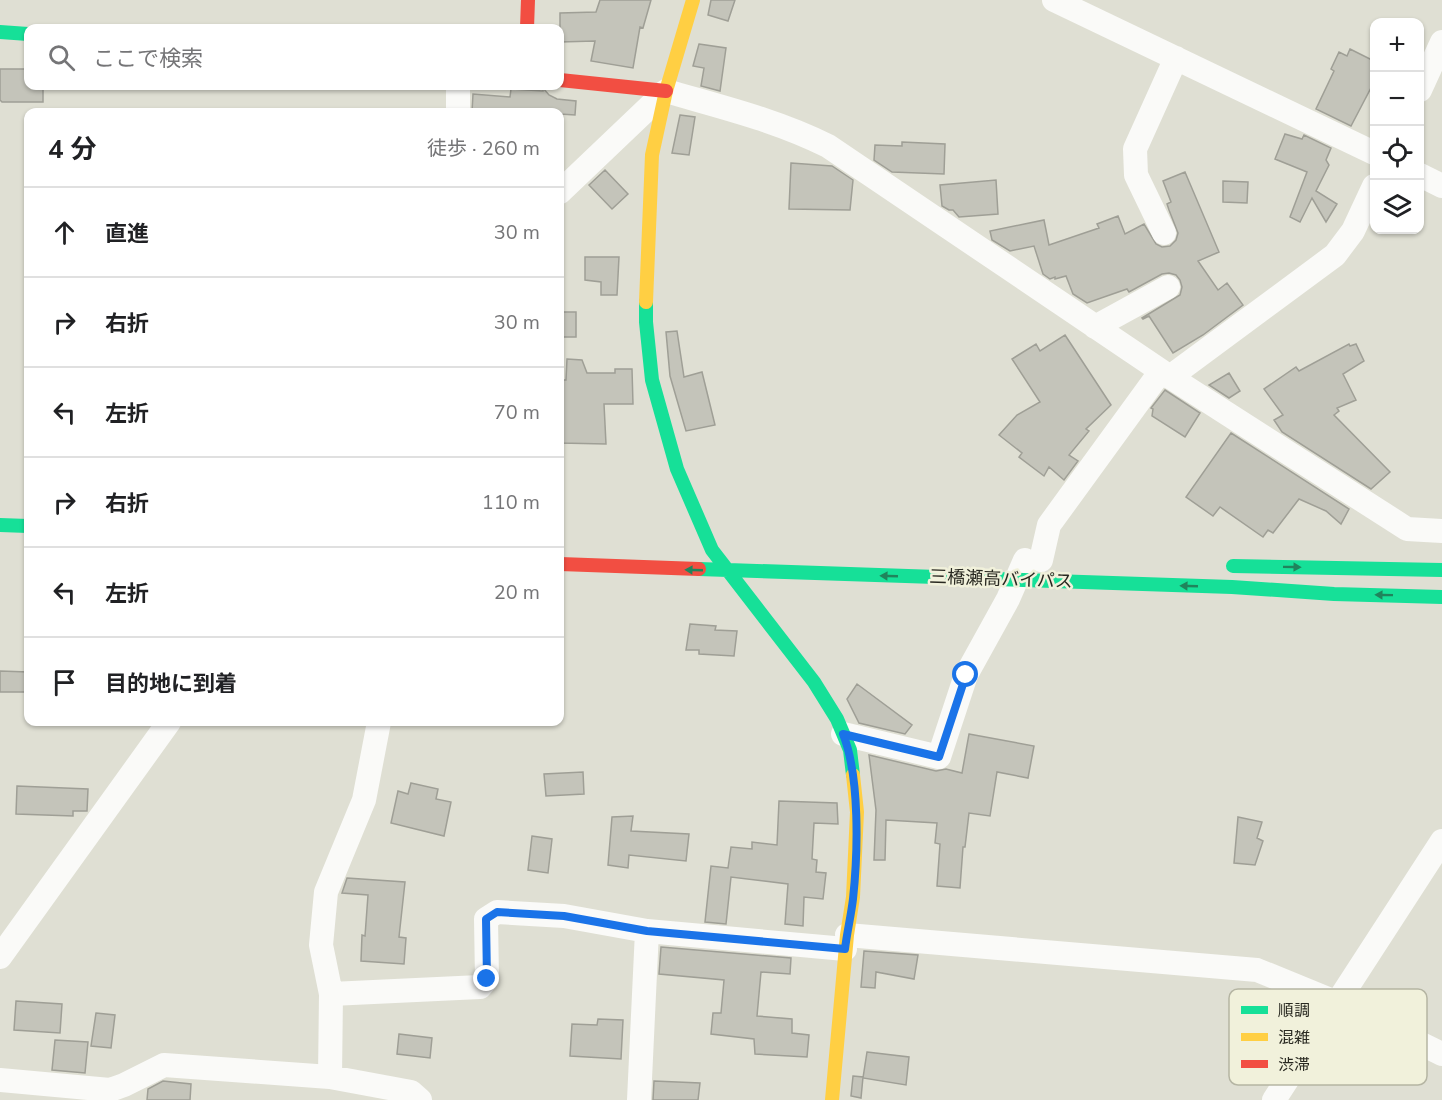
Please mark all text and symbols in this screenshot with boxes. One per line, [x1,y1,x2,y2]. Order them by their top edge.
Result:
map controls [1370,18,1424,234]
button: + [1370,18,1424,72]
search box [24,24,564,90]
icon: search [45,41,78,74]
text: ここで検索 [93,44,203,74]
button: − [1370,72,1424,126]
button: locate [1370,126,1424,180]
text: 4 分 [48,132,97,167]
text: 徒歩 · 260 m [427,135,540,162]
button: layers [1370,180,1424,234]
icon: ahead [48,216,81,249]
text: 直進 [105,219,149,249]
text: 30 m [494,219,540,246]
icon: right [48,306,81,339]
text: 右折 [105,309,149,339]
text: 30 m [494,309,540,336]
icon: left [48,396,81,429]
text: 左折 [105,399,149,429]
text: 70 m [494,399,540,426]
icon: right [48,486,81,519]
text: 右折 [105,489,149,519]
text: 110 m [482,489,540,516]
one-way arrow [1282,562,1301,572]
one-way arrow [685,565,704,574]
street label: 三橋瀬高バイパス [929,565,1073,593]
one-way arrow [879,571,898,580]
icon: left [48,576,81,609]
text: 左折 [105,579,149,609]
text: 20 m [494,579,540,606]
one-way arrow [1179,581,1198,590]
one-way arrow [1374,590,1393,600]
route start [952,661,978,687]
icon: arrive [48,666,81,699]
text: 目的地に到着 [105,669,237,699]
route end [473,965,499,991]
legend [1229,989,1427,1085]
text: 順調 [1278,1000,1310,1022]
text: 混雑 [1278,1027,1310,1049]
text: 渋滞 [1278,1054,1310,1076]

